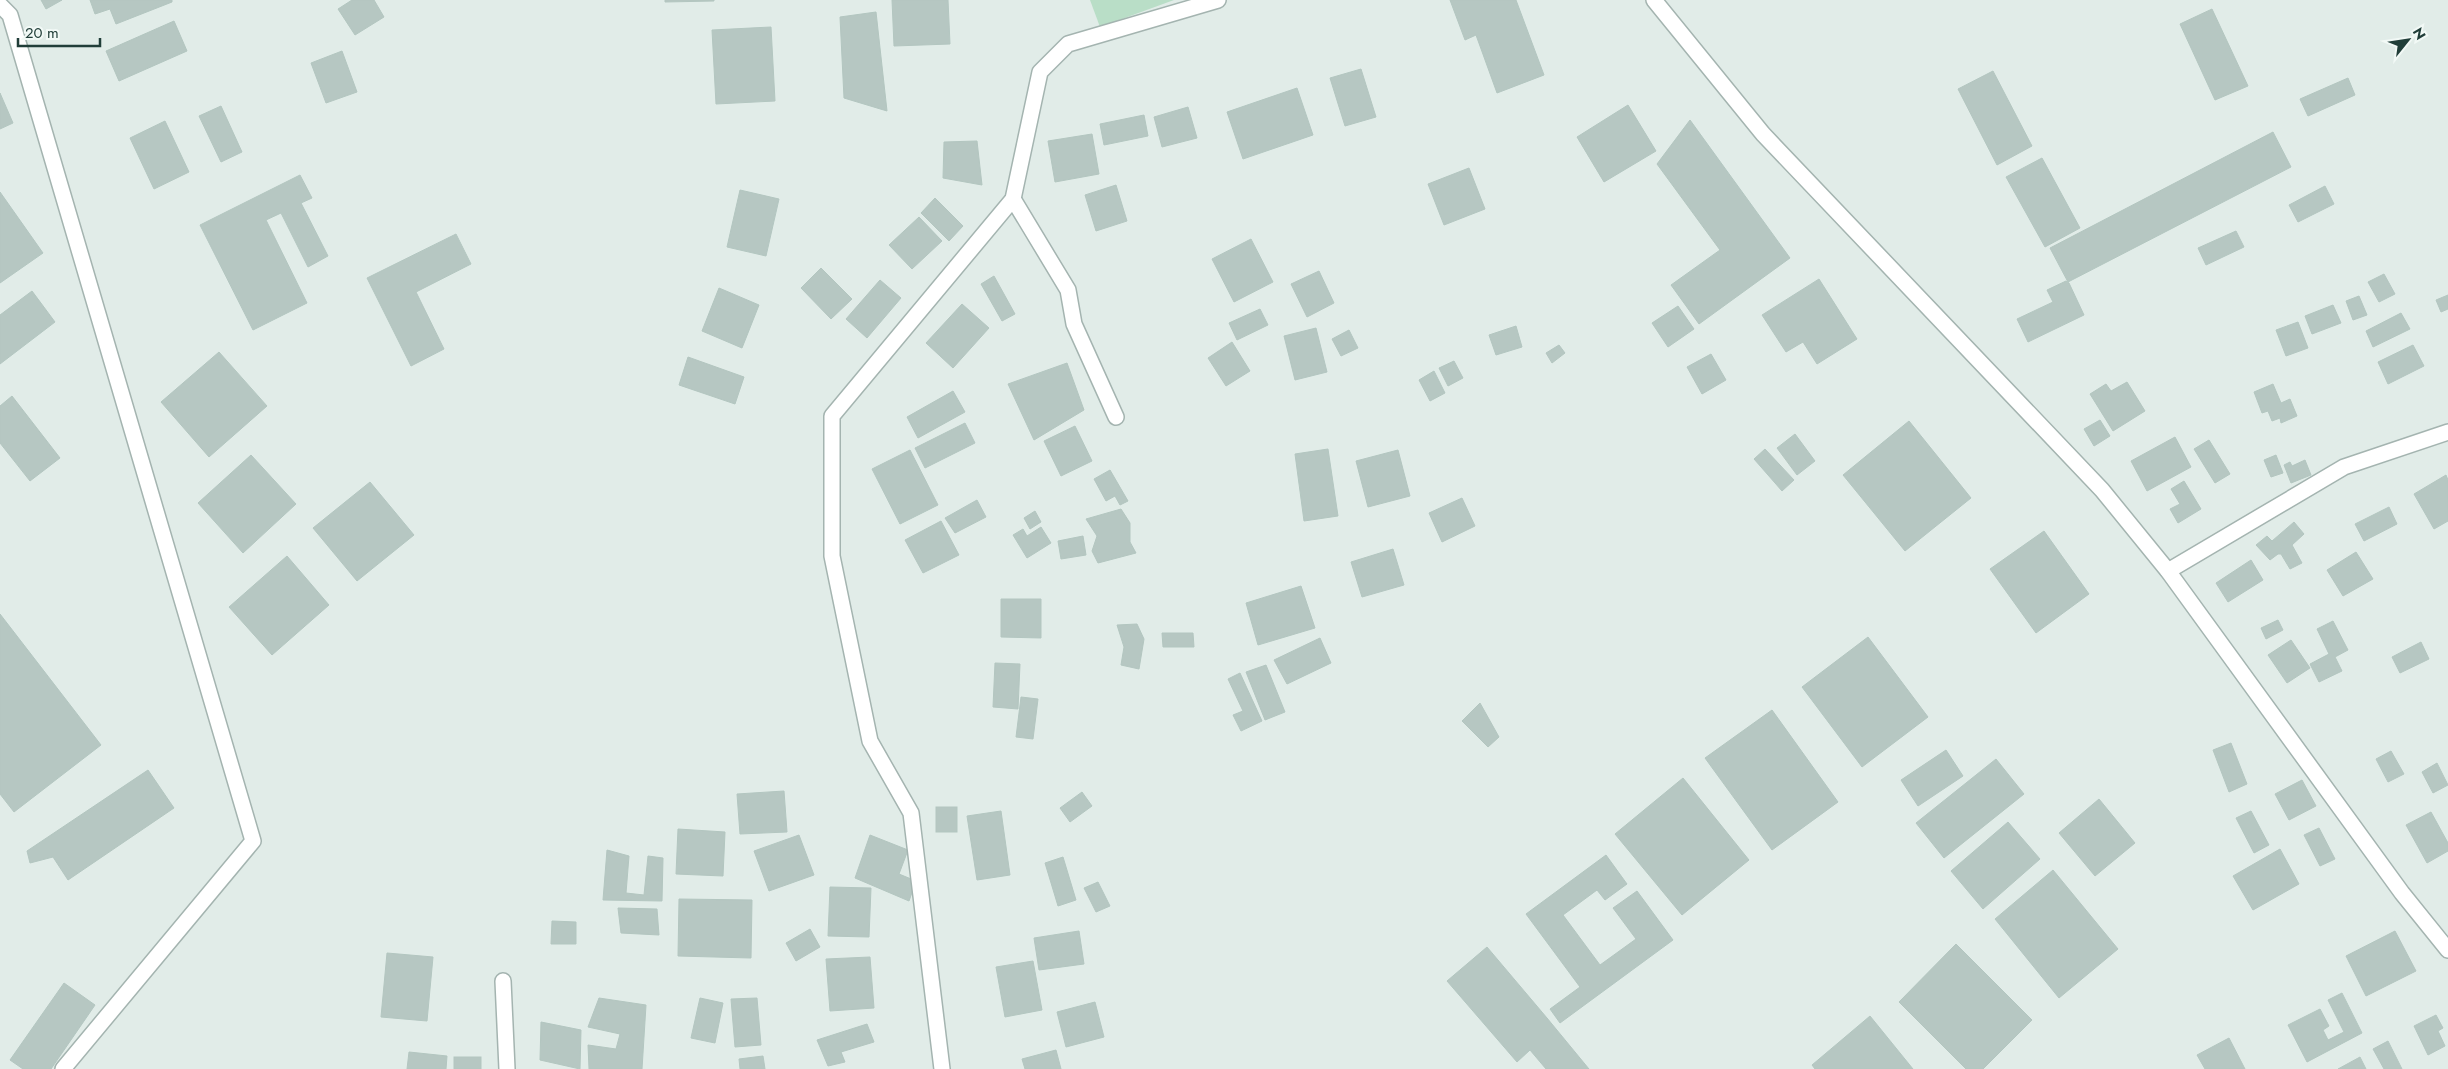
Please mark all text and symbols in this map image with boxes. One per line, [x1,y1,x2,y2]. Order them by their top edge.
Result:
scale bar [18,15,100,47]
north arrow [2383,15,2433,65]
text: 20 m [25,22,59,44]
text: N [2408,24,2431,43]

